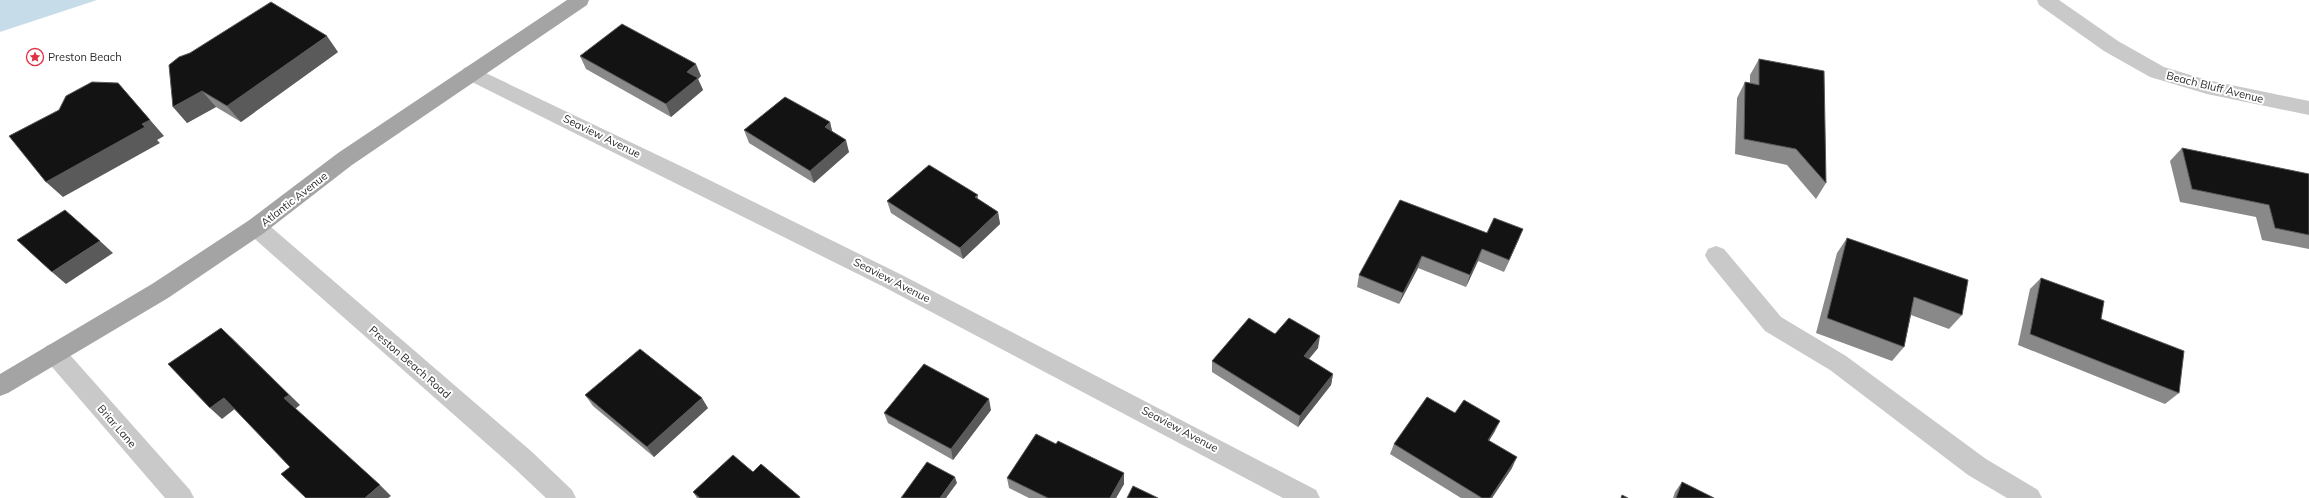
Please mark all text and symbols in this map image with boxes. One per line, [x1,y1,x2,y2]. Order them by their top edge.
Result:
place icon: Preston Beach [25,47,45,67]
place label: Preston Beach [48,50,122,64]
street label: Beach Bluff Avenue [2165,68,2265,106]
street label: Seaview Avenue [561,111,643,161]
street label: Atlantic Avenue [258,169,330,229]
street label: Seaview Avenue [851,255,933,305]
street label: Preston Beach Road [366,323,454,401]
street label: Briar Lane [94,402,140,450]
street label: Seaview Avenue [1139,403,1221,455]

